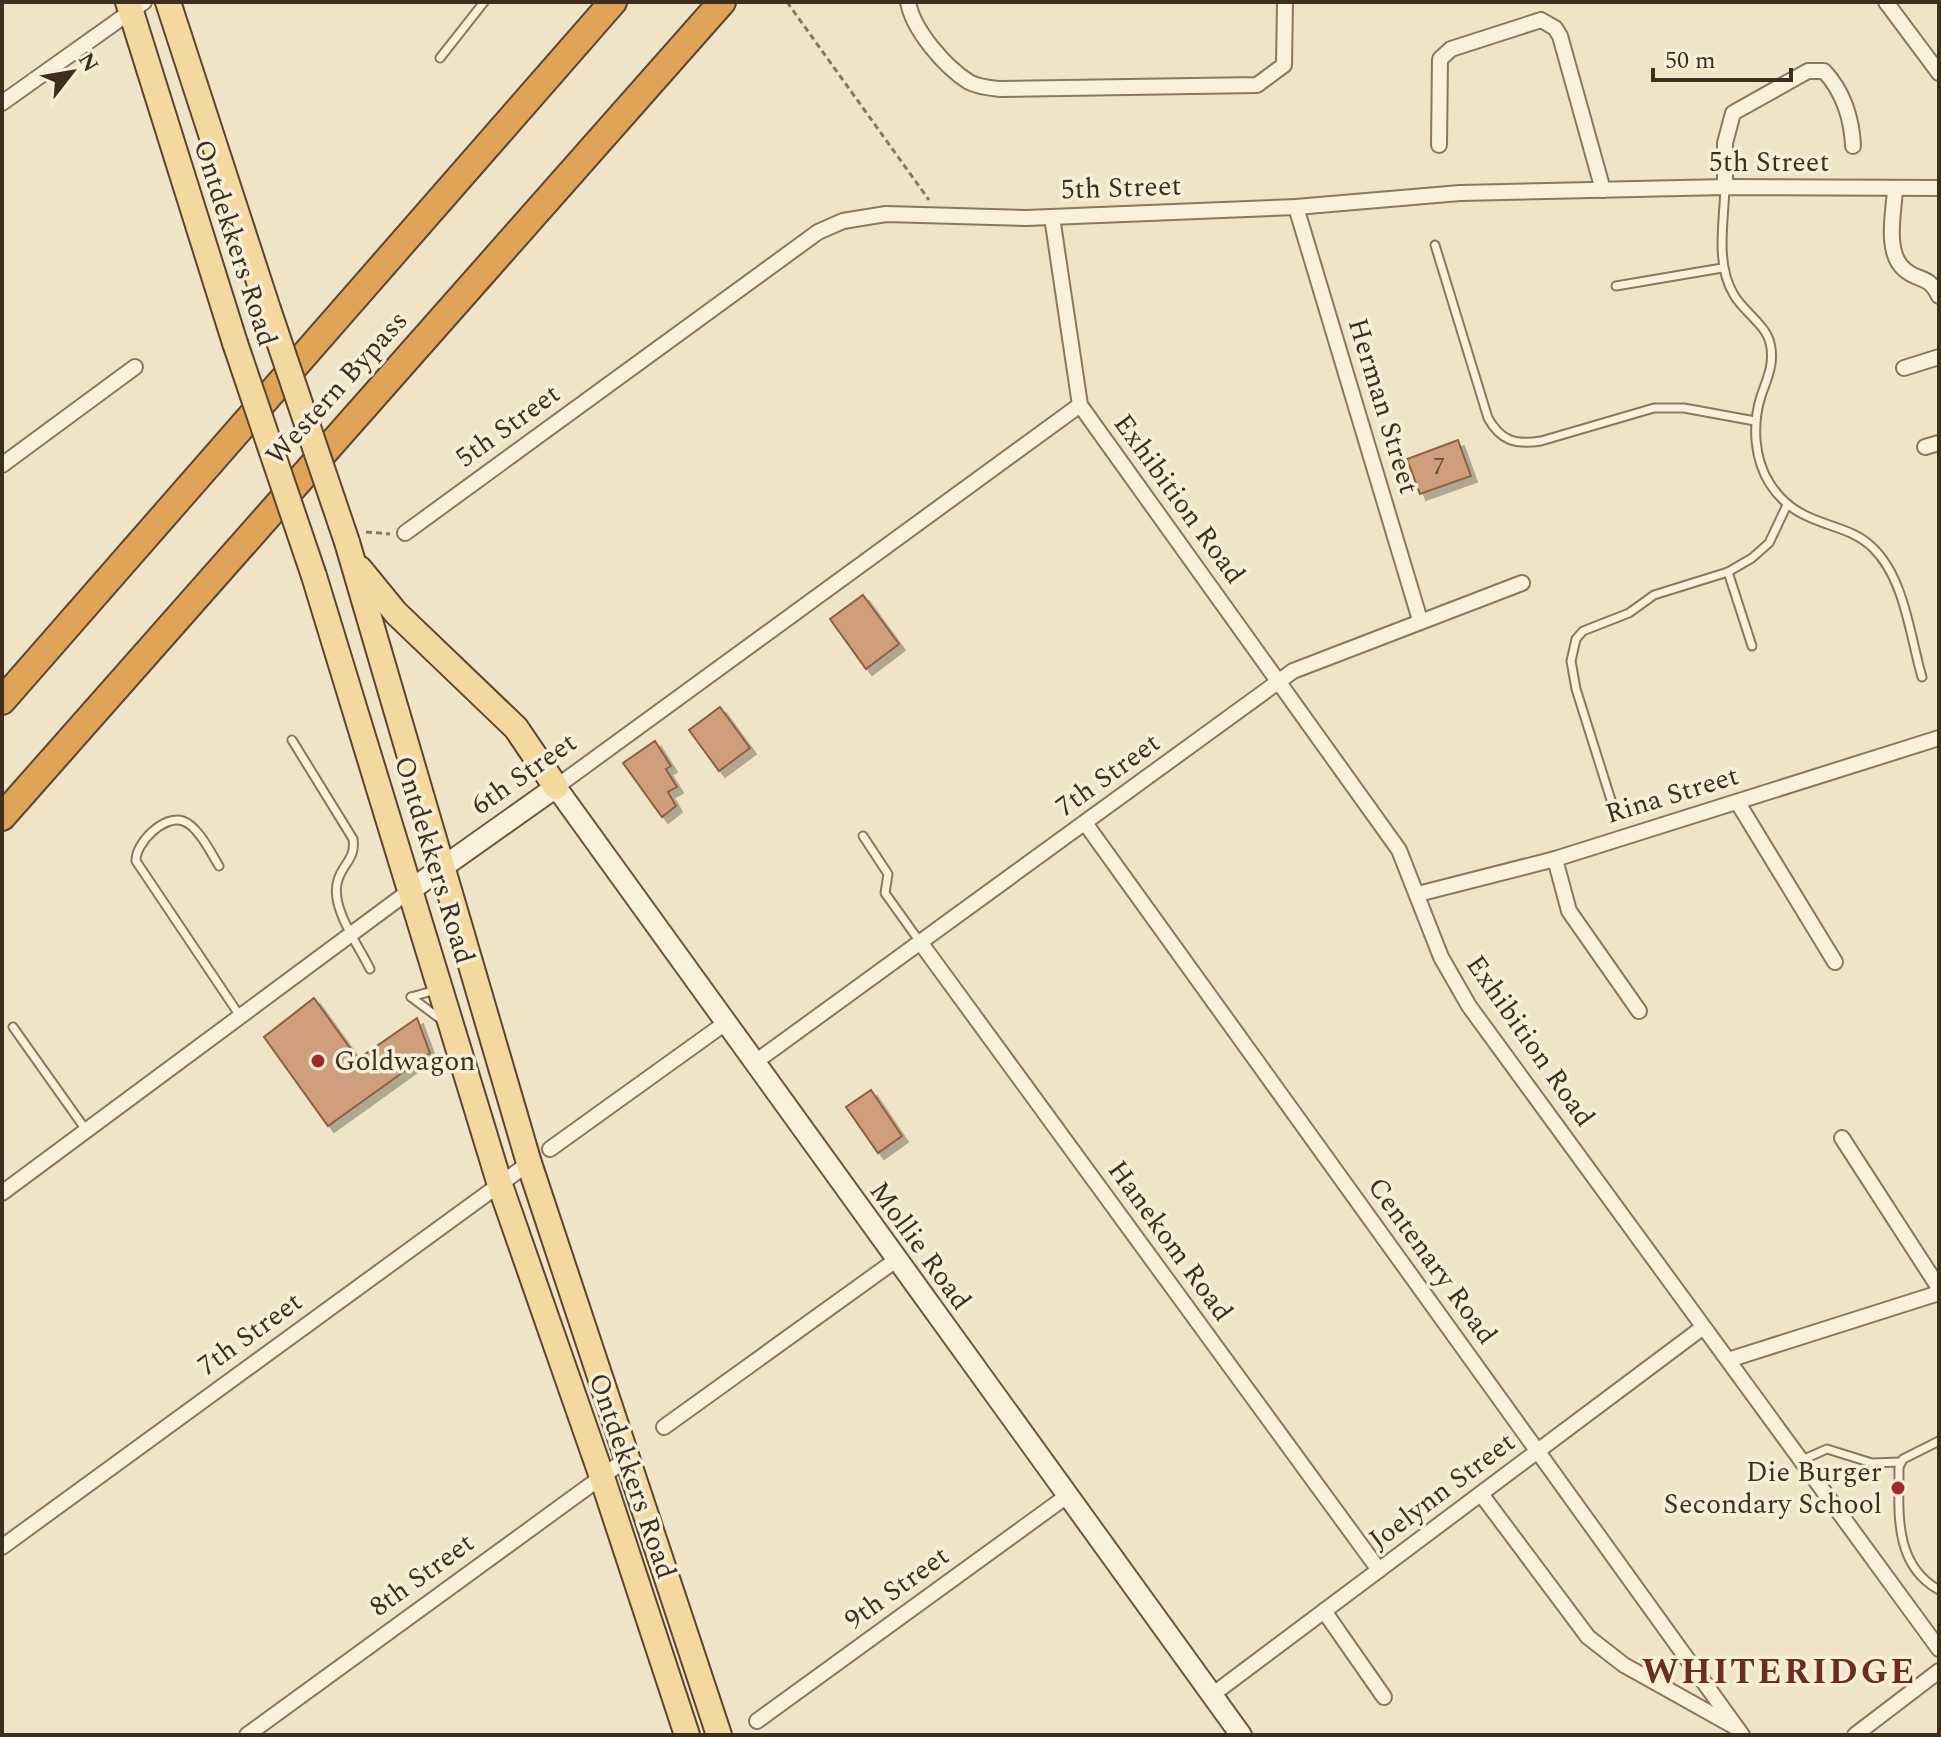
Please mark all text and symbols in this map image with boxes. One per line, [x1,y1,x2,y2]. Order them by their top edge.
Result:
north arrow [32,32,112,112]
scale bar [1653,32,1791,82]
text: 50 m [1665,43,1716,79]
text: N [69,46,107,79]
street label: Ontdekkers Road [181,134,289,352]
street label: 5th Street [1709,141,1829,184]
street label: 5th Street [1060,164,1182,212]
street label: Western Bypass [256,301,418,475]
street label: Herman Street [1336,313,1430,499]
street label: 5th Street [447,373,570,479]
street label: Exhibition Road [1102,405,1256,593]
house number: 7 [1433,449,1445,485]
street label: 6th Street [462,722,586,826]
street label: 7th Street [1047,722,1170,828]
street label: Ontdekkers Road [382,751,486,969]
street label: Rina Street [1600,754,1744,836]
street label: Exhibition Road [1455,946,1605,1136]
place label: Goldwagon [334,1040,476,1083]
marker: Goldwagon [309,1052,327,1070]
street label: Hanekom Road [1097,1151,1243,1331]
street label: Centenary Road [1356,1168,1508,1354]
street label: Mollie Road [858,1172,982,1320]
street label: 7th Street [189,1281,312,1387]
street label: Ontdekkers Road [577,1367,687,1585]
street label: Joelynn Street [1360,1421,1524,1561]
place label: Die Burger Secondary School [1664,1451,1882,1526]
marker: Die Burger Secondary School [1889,1479,1907,1497]
street label: 8th Street [361,1522,484,1628]
street label: 9th Street [836,1535,959,1641]
district label: WHITERIDGE [1642,1645,1916,1700]

